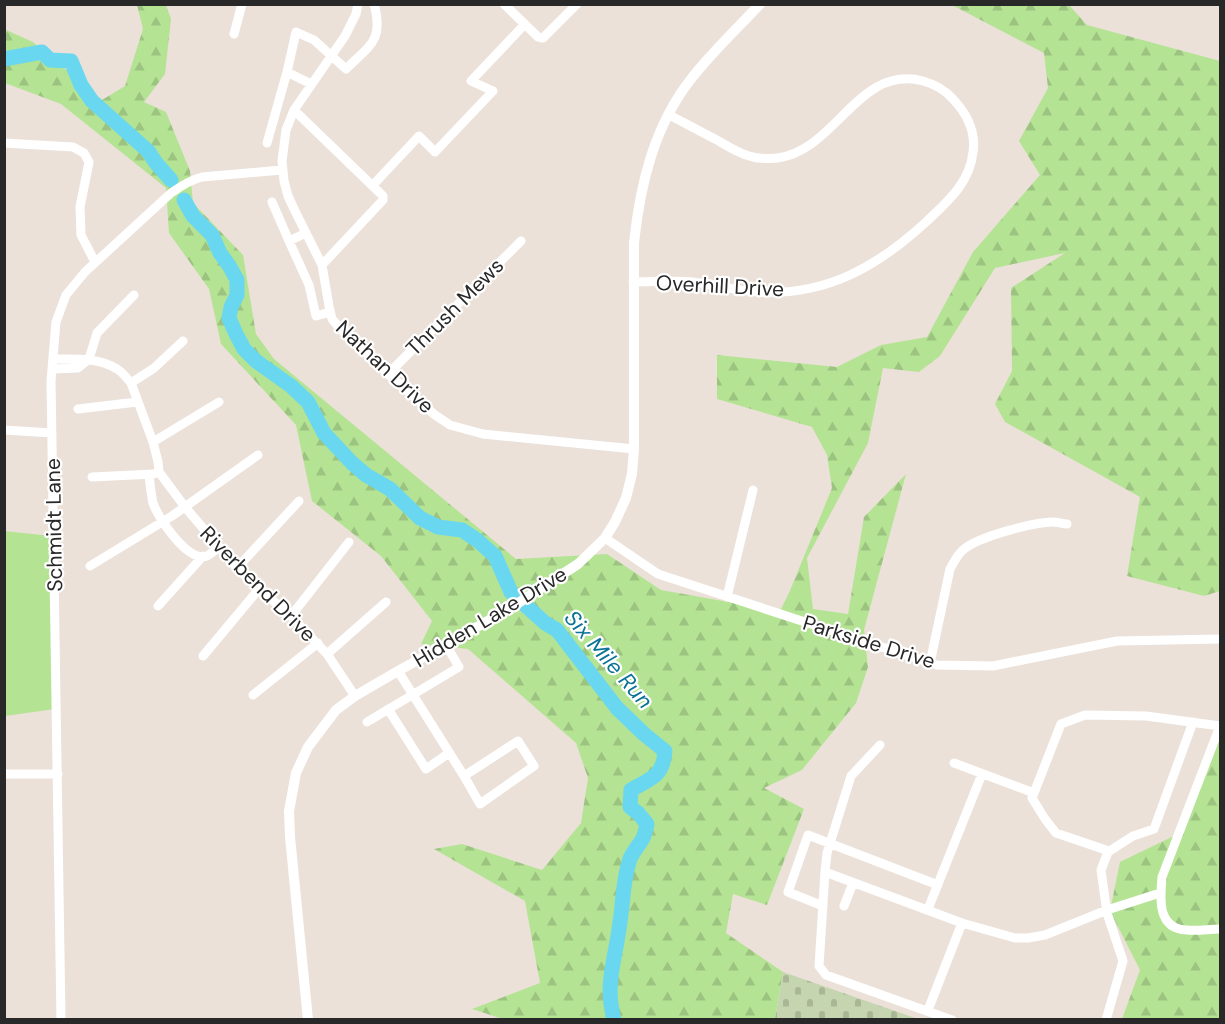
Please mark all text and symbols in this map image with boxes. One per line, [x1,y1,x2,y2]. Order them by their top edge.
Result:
street label: Thrush Mews [400,252,510,362]
street label: Overhill Drive [655,269,785,303]
street label: Nathan Drive [330,314,440,420]
street label: Schmidt Lane [39,458,69,592]
street label: Riverbend Drive [194,520,322,648]
street label: Hidden Lake Drive [408,560,572,674]
water label: Six Mile Run [558,604,659,715]
street label: Parkside Drive [799,609,939,675]

